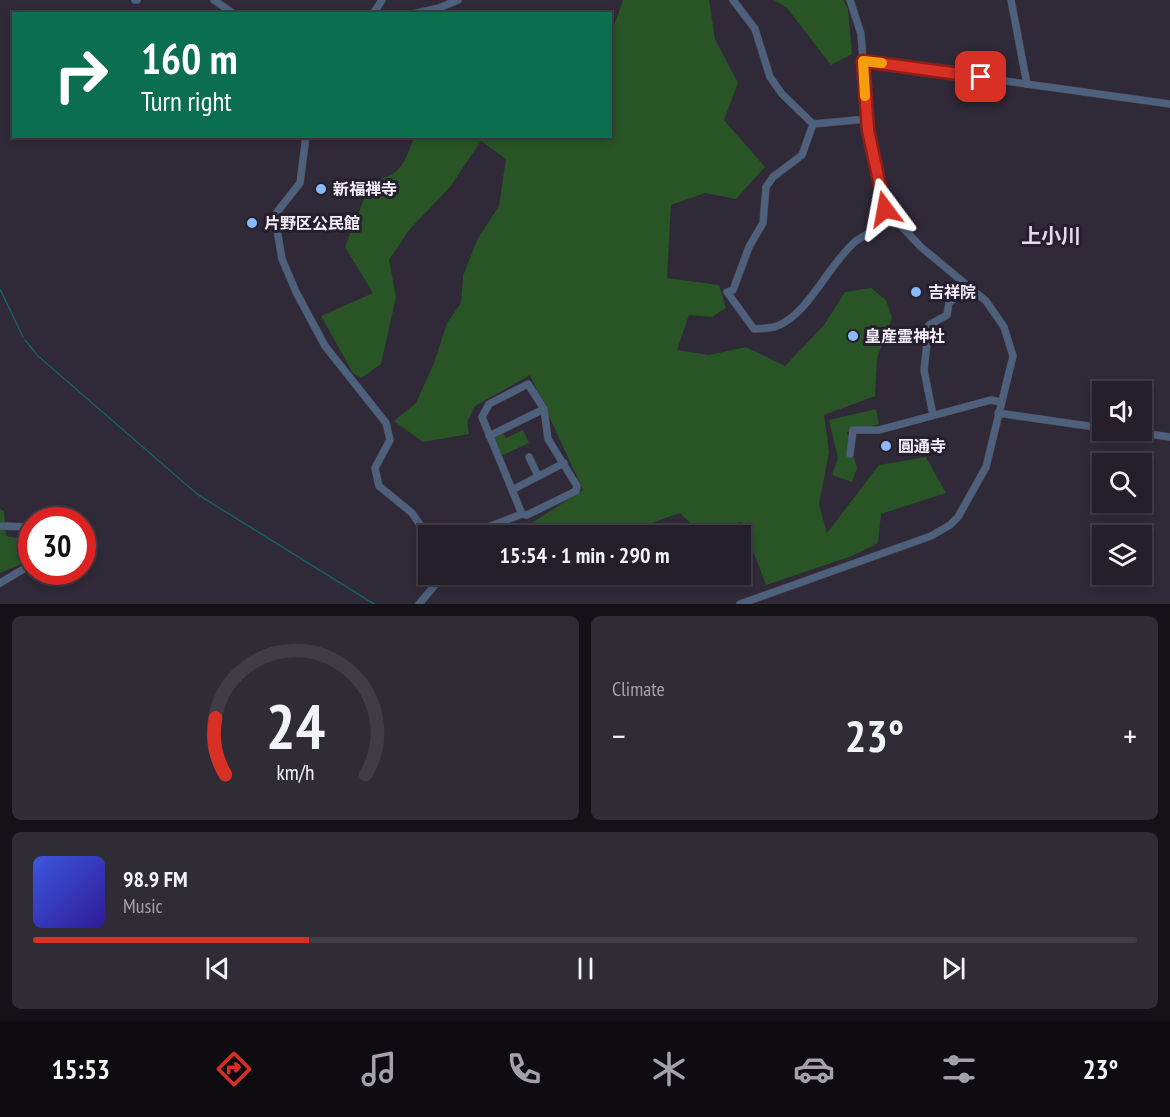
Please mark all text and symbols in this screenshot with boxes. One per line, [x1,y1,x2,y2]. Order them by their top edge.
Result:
text: 160 m [141,31,238,86]
icon: right [42,36,120,114]
pin [955,51,1006,102]
icon: arrive [964,60,997,93]
text: Turn right [141,84,232,118]
position arrow [853,177,917,241]
place label: 新福禅寺 [333,179,397,199]
marker: 新福禅寺 [314,182,328,196]
place label: 片野区公民館 [264,213,360,233]
marker: 片野区公民館 [245,216,259,230]
district label: 上小川 [1021,223,1081,249]
place label: 吉祥院 [928,282,976,302]
marker: 吉祥院 [909,285,923,299]
place label: 皇産霊神社 [865,326,945,346]
marker: 皇産霊神社 [846,329,860,343]
map controls [1092,381,1152,585]
button: sound [1092,381,1152,441]
place label: 圓通寺 [898,436,946,456]
marker: 圓通寺 [879,439,893,453]
button: search [1092,453,1152,513]
speed limit sign: 30 [18,507,96,585]
button: layers [1092,525,1152,585]
text: 15:54 · 1 min · 290 m [499,541,670,569]
text: Climate [612,676,665,702]
text: 24 [266,685,325,766]
text: 23° [845,706,904,764]
text: − [612,714,626,757]
text: + [1123,714,1137,757]
text: km/h [276,758,315,786]
text: 98.9 FM [123,865,188,893]
text: Music [123,893,163,919]
icon: previous [201,952,234,985]
icon: pause [569,952,602,985]
icon: next [937,952,970,985]
icon: directions [213,1048,255,1090]
icon: music [358,1048,400,1090]
icon: phone [503,1048,545,1090]
icon: climate [648,1048,690,1090]
icon: car [793,1048,835,1090]
icon: filters [938,1048,980,1090]
text: 15:53 [51,1052,110,1086]
text: 23° [1083,1052,1118,1086]

